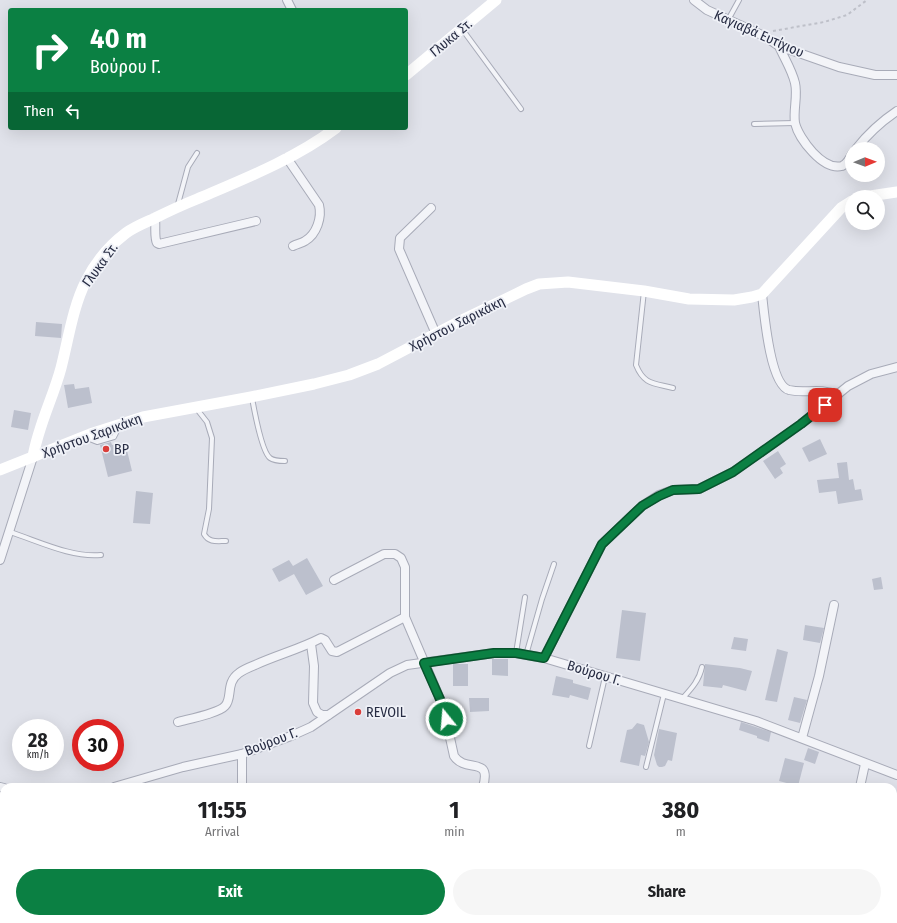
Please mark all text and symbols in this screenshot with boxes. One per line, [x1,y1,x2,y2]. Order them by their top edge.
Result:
street label: Καγιαβά Ευτίχιου [711,7,807,61]
street label: Γλυκα Στ. [426,15,476,61]
text: 40 m [90,22,147,55]
icon: right [24,24,76,76]
text: Βούρου Γ. [90,56,161,78]
icon: left [62,100,84,122]
text: Then [24,102,54,120]
north arrow [845,142,885,182]
map controls [845,142,885,230]
button: search [845,190,885,230]
street label: Γλυκα Στ. [78,240,122,290]
street label: Χρήστου Σαρικάκη [406,293,508,355]
pin [808,388,842,422]
icon: arrive [814,394,836,416]
street label: Χρήστου Σαρικάκη [40,410,144,462]
place label: BP [114,441,129,458]
marker: BP [101,444,111,454]
street label: Βούρου Γ. [565,657,623,689]
position arrow [425,698,467,740]
place label: REVOIL [366,704,406,721]
marker: REVOIL [353,707,363,717]
speed limit sign: 30 [72,719,124,771]
street label: Βούρου Γ. [242,724,300,760]
text: 28 [28,728,48,752]
text: km/h [27,749,49,761]
text: 11:55 [198,796,247,824]
text: 1 [449,796,460,824]
text: 380 [662,796,699,824]
text: Arrival [205,824,239,839]
text: min [444,824,464,839]
text: m [676,824,686,839]
button: Exit [16,869,445,915]
button: Share [453,869,881,915]

